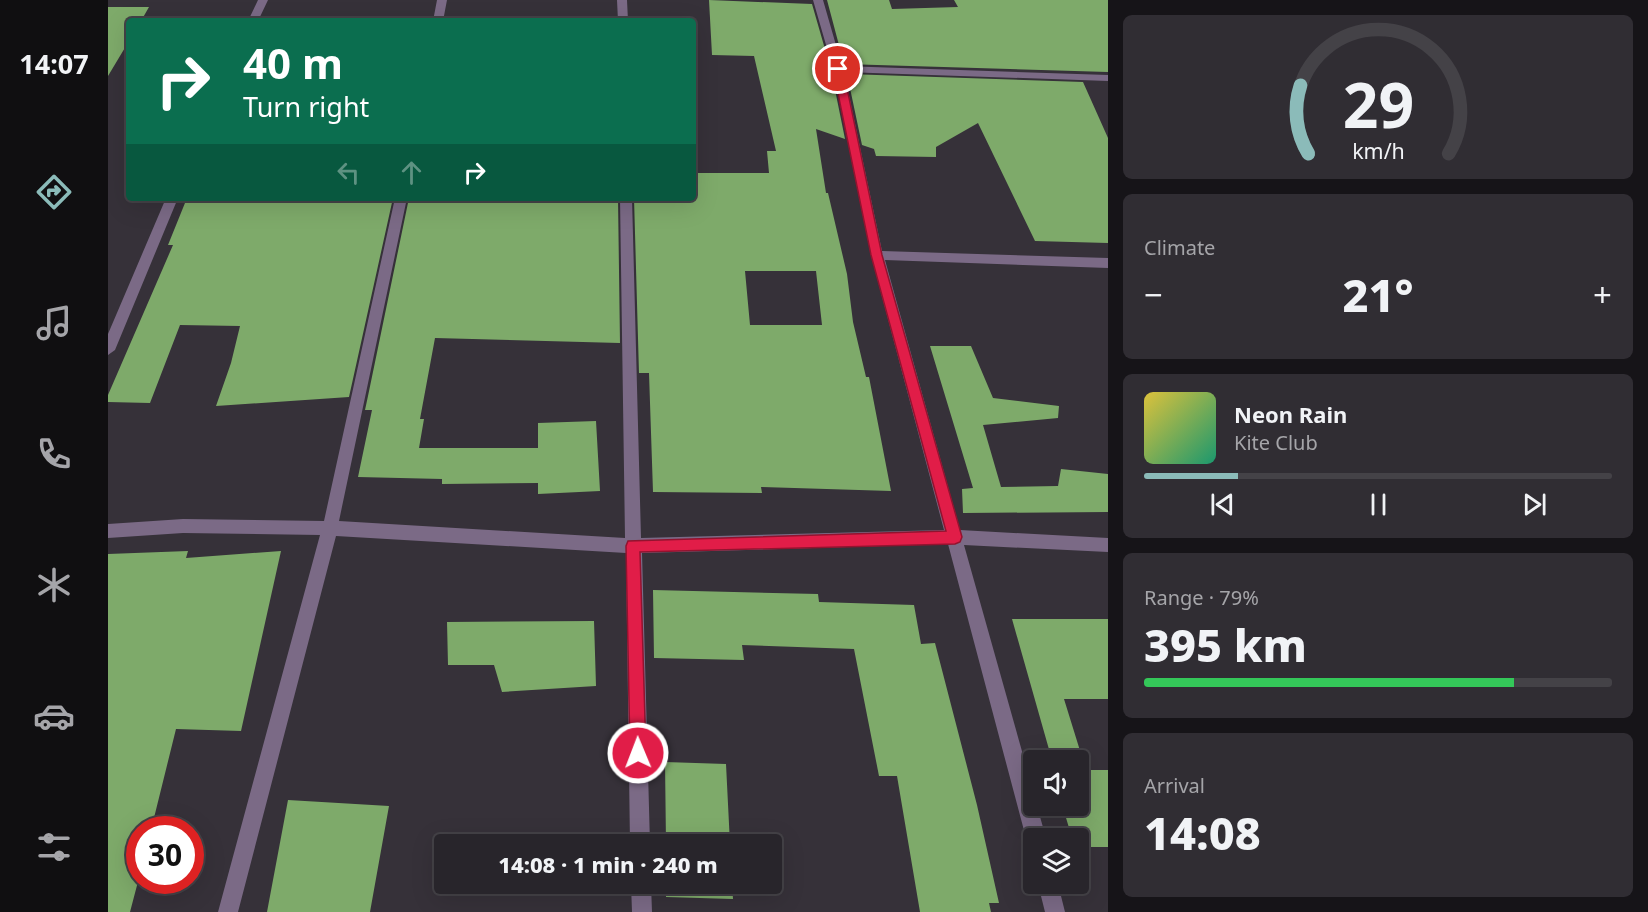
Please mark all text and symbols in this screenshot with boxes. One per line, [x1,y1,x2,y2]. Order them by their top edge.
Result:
text: 40 m [243,34,343,91]
icon: right [144,42,222,120]
pin [812,43,863,94]
text: 14:07 [19,45,89,82]
icon: arrive [821,52,854,85]
text: 29 [1342,61,1414,146]
text: Turn right [243,88,369,125]
text: km/h [1352,137,1404,166]
icon: left [332,156,365,189]
icon: ahead [395,156,428,189]
icon: right [458,156,491,189]
icon: directions [33,171,75,213]
text: Climate [1144,234,1215,261]
text: 21° [1342,264,1414,325]
text: − [1144,272,1163,317]
text: + [1593,272,1612,317]
icon: music [33,302,75,344]
text: Neon Rain [1234,399,1347,429]
text: Kite Club [1234,429,1318,456]
icon: phone [33,433,75,475]
icon: previous [1206,488,1239,521]
icon: pause [1362,488,1395,521]
icon: next [1518,488,1551,521]
icon: climate [33,564,75,606]
text: Range · 79% [1144,584,1259,611]
text: 395 km [1144,614,1307,675]
icon: car [33,695,75,737]
position arrow [606,721,670,785]
map controls [1023,750,1089,894]
button: sound [1023,750,1089,816]
text: Arrival [1144,772,1205,799]
text: 14:08 [1144,802,1261,863]
speed limit sign: 30 [126,816,204,894]
icon: filters [33,826,75,868]
button: layers [1023,828,1089,894]
text: 14:08 · 1 min · 240 m [498,849,718,879]

